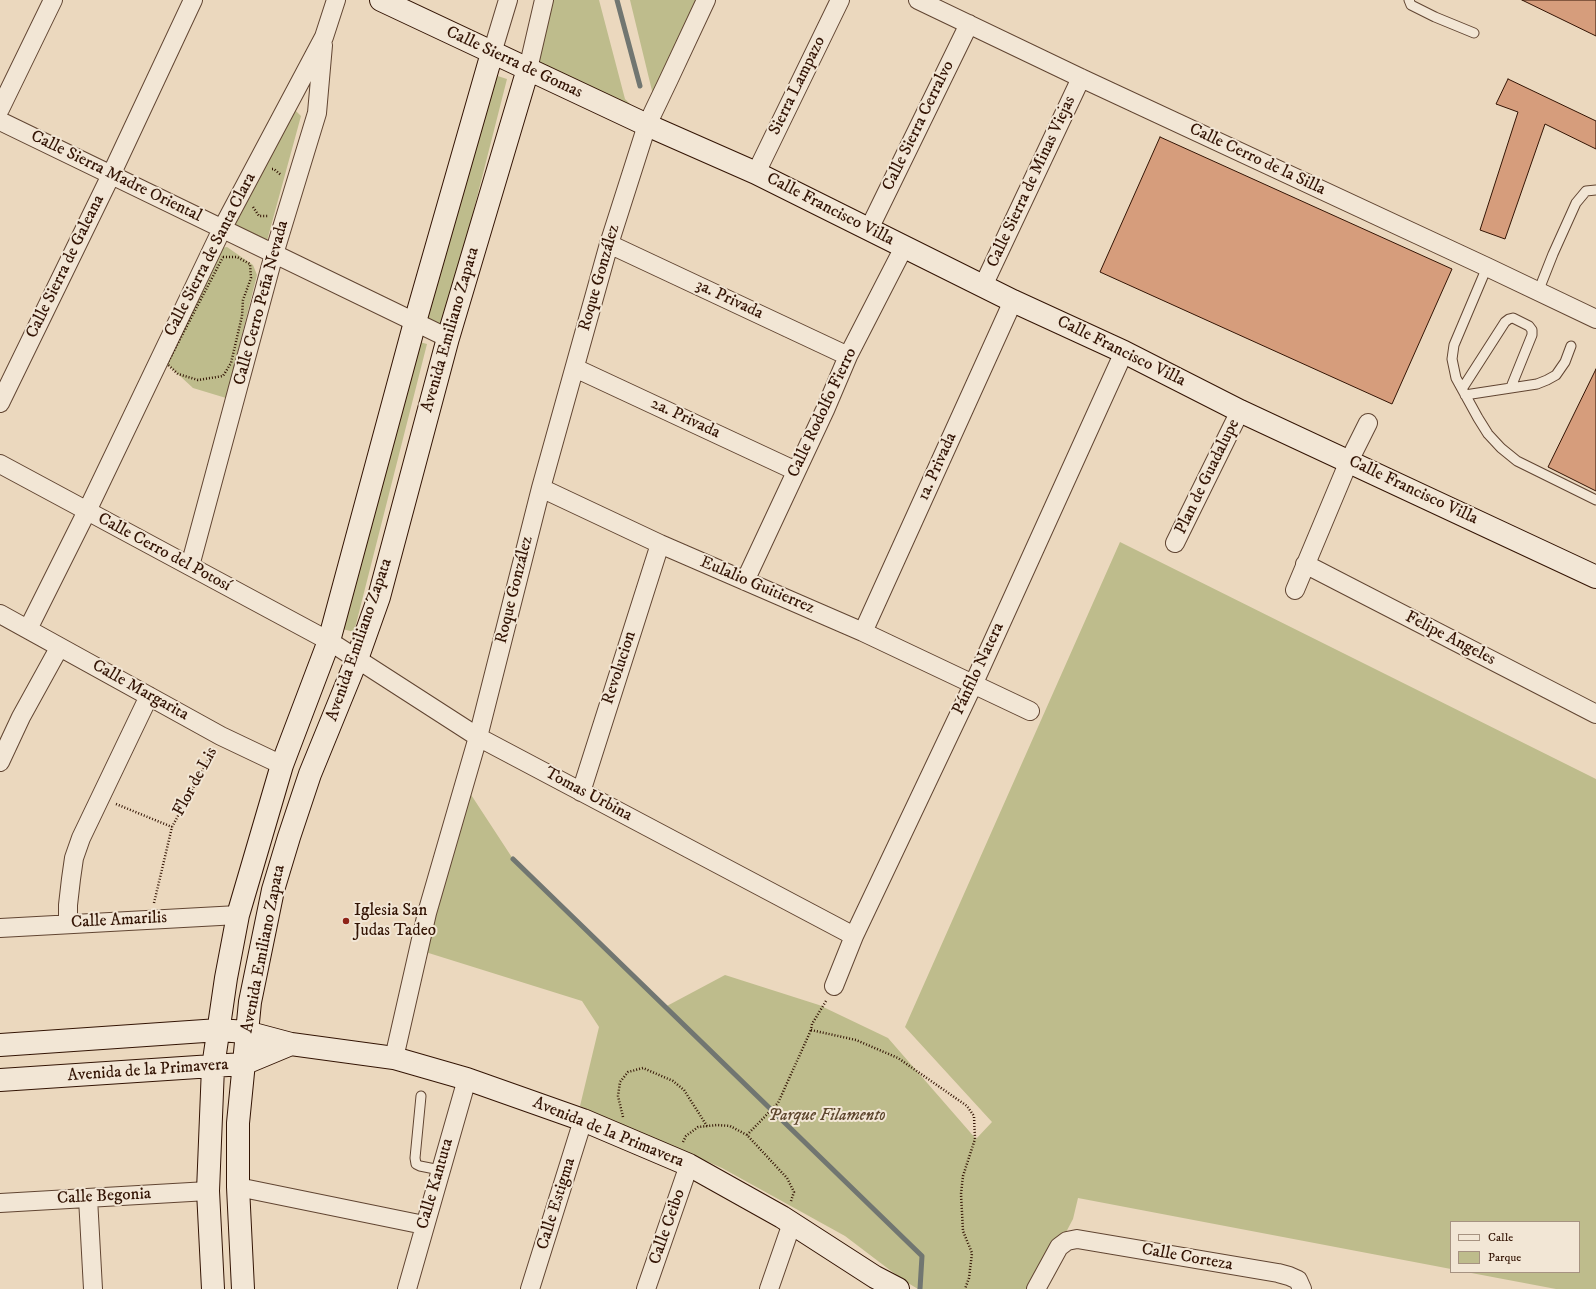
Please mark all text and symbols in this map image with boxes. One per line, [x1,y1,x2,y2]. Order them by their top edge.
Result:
street label: Calle Sierra de Gomas [443,22,585,104]
street label: Sierra Lampazo [765,33,831,139]
street label: Calle Sierra Cerralvo [879,58,959,194]
street label: Calle Sierra de Minas Viejas [983,93,1081,271]
street label: Calle Cerro de la Silla [1186,119,1328,201]
street label: Calle Sierra Madre Oriental [27,127,205,227]
street label: Calle Francisco Villa [763,169,897,251]
street label: Calle Sierra de Santa Clara [161,170,261,340]
street label: Calle Sierra de Galeana [22,192,110,342]
street label: Calle Cerro Peña Nevada [230,218,294,388]
street label: Roque González [575,222,625,334]
street label: Avenida Emiliano Zapata [418,245,484,415]
street label: 3a. Privada [692,275,766,325]
street label: Calle Francisco Villa [1053,312,1189,392]
street label: Calle Rodolfo Fierro [784,345,862,481]
street label: 2a. Privada [647,394,723,444]
street label: Plan de Guadalupe [1171,416,1245,538]
street label: 1a. Privada [914,430,962,504]
street label: Calle Francisco Villa [1345,452,1481,530]
street label: Calle Cerro del Potosí [94,509,234,597]
street label: Roque González [492,534,538,646]
street label: Eulalio Guitierrez [697,553,817,619]
street label: Avenida Emiliano Zapata [323,556,397,724]
street label: Felipe Angeles [1401,608,1499,670]
street label: Pánfilo Natera [949,620,1009,718]
street label: Revolucion [599,629,641,707]
street label: Calle Margarita [88,656,192,726]
street label: Flor de Lis [169,744,223,820]
street label: Tomas Urbina [541,763,635,827]
street label: Avenida Emiliano Zapata [238,863,290,1035]
place label: Iglesia San Judas Tadeo [354,901,436,941]
street label: Calle Amarilis [71,908,167,934]
marker: Iglesia San Judas Tadeo [341,916,351,926]
street label: Avenida de la Primavera [67,1055,229,1087]
street label: Avenida de la Primavera [529,1093,687,1173]
park label: Parque Filamento [768,1106,886,1126]
street label: Calle Kantuta [413,1136,459,1232]
street label: Calle Estigma [533,1156,581,1252]
street label: Calle Begonia [56,1184,152,1210]
street label: Calle Ceibo [646,1187,690,1267]
legend [1450,1221,1580,1273]
text: Calle [1488,1230,1513,1245]
street label: Calle Corteza [1140,1240,1234,1276]
text: Parque [1488,1250,1521,1265]

